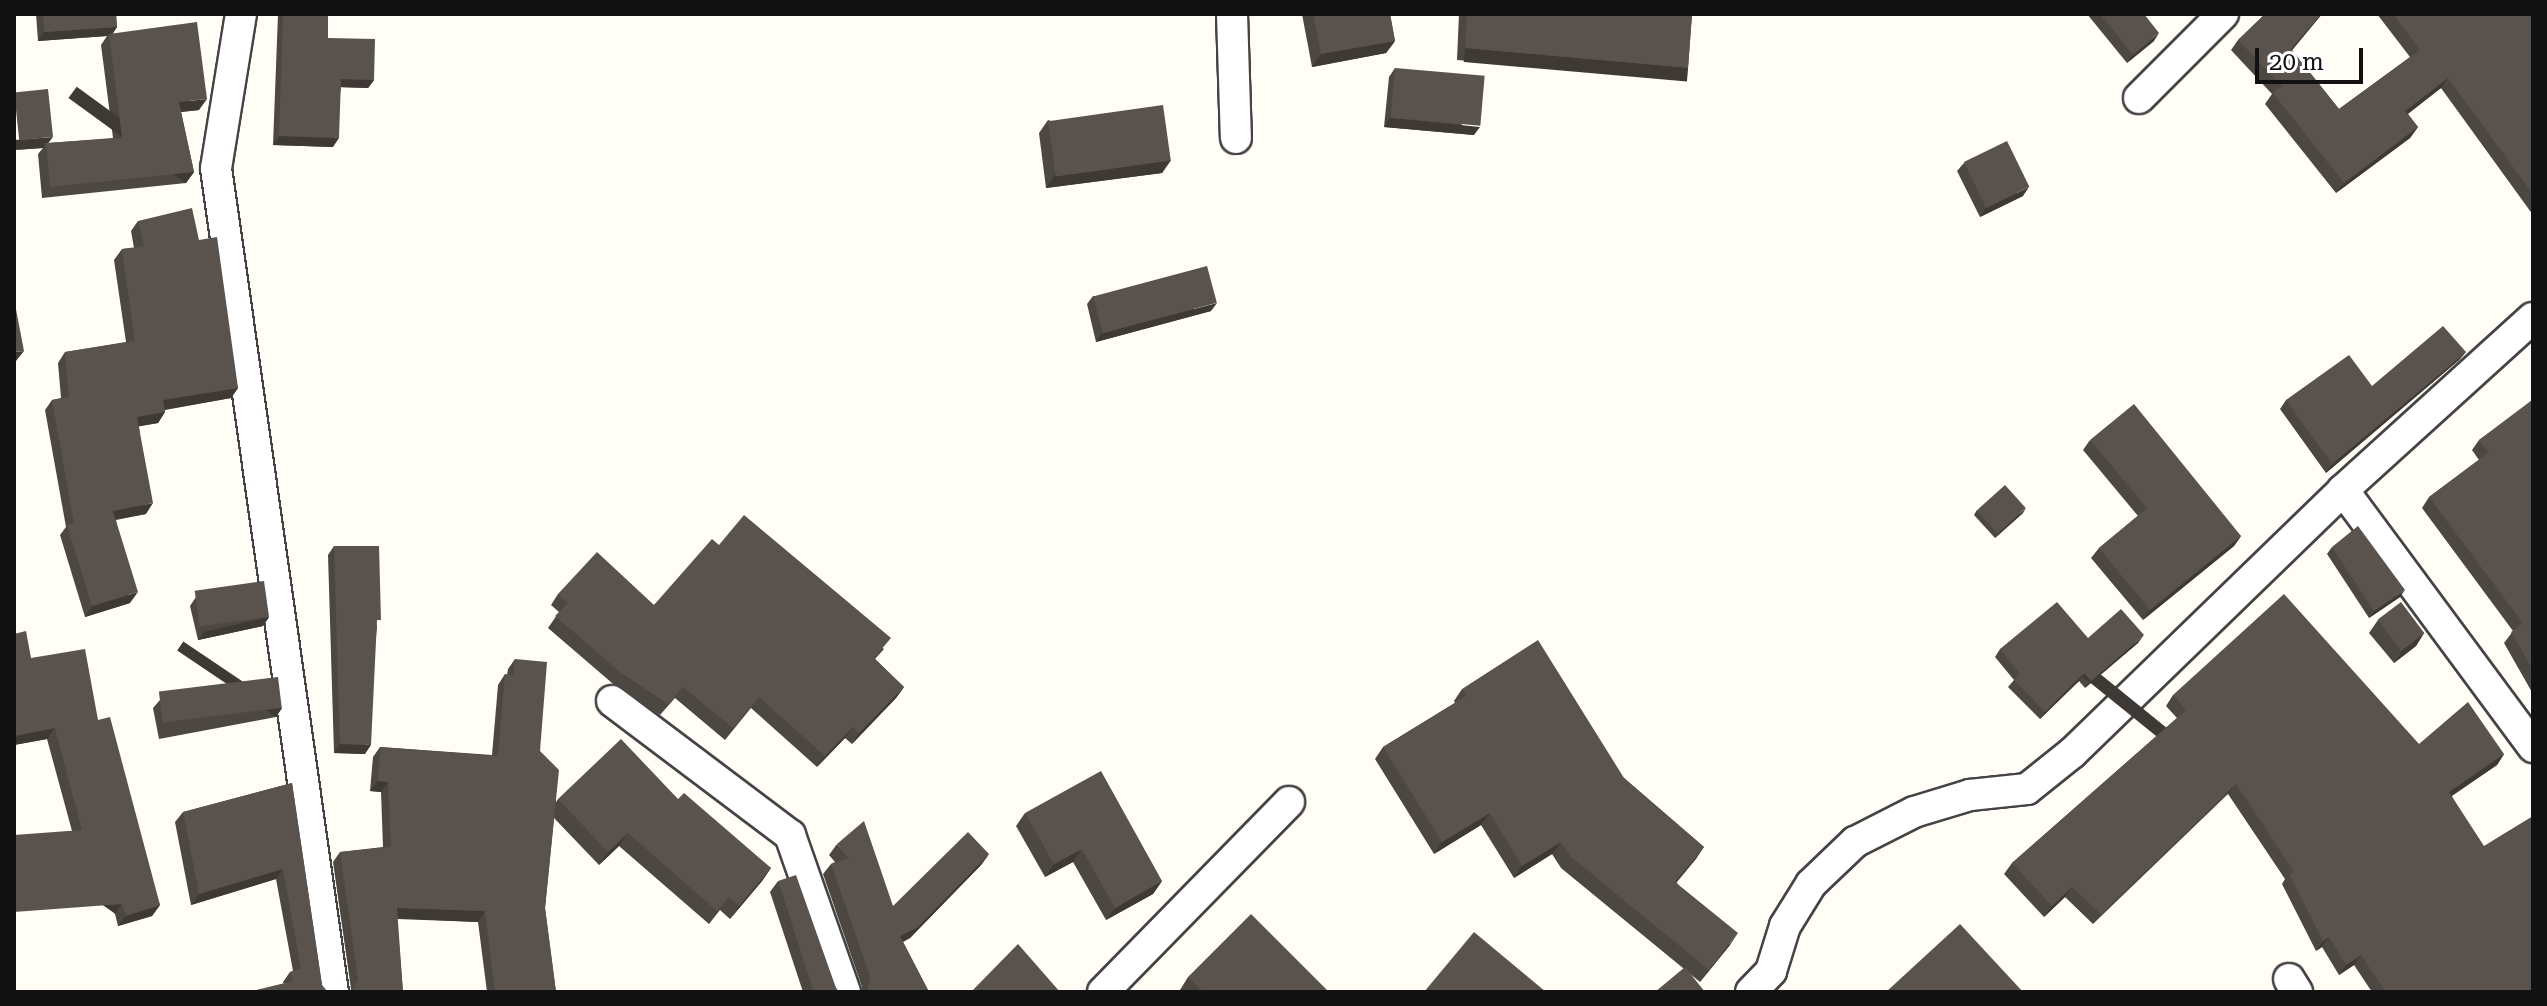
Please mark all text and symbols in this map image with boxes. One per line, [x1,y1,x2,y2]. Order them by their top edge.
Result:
scale bar [2259,32,2367,82]
text: 20 m [2269,48,2324,76]

